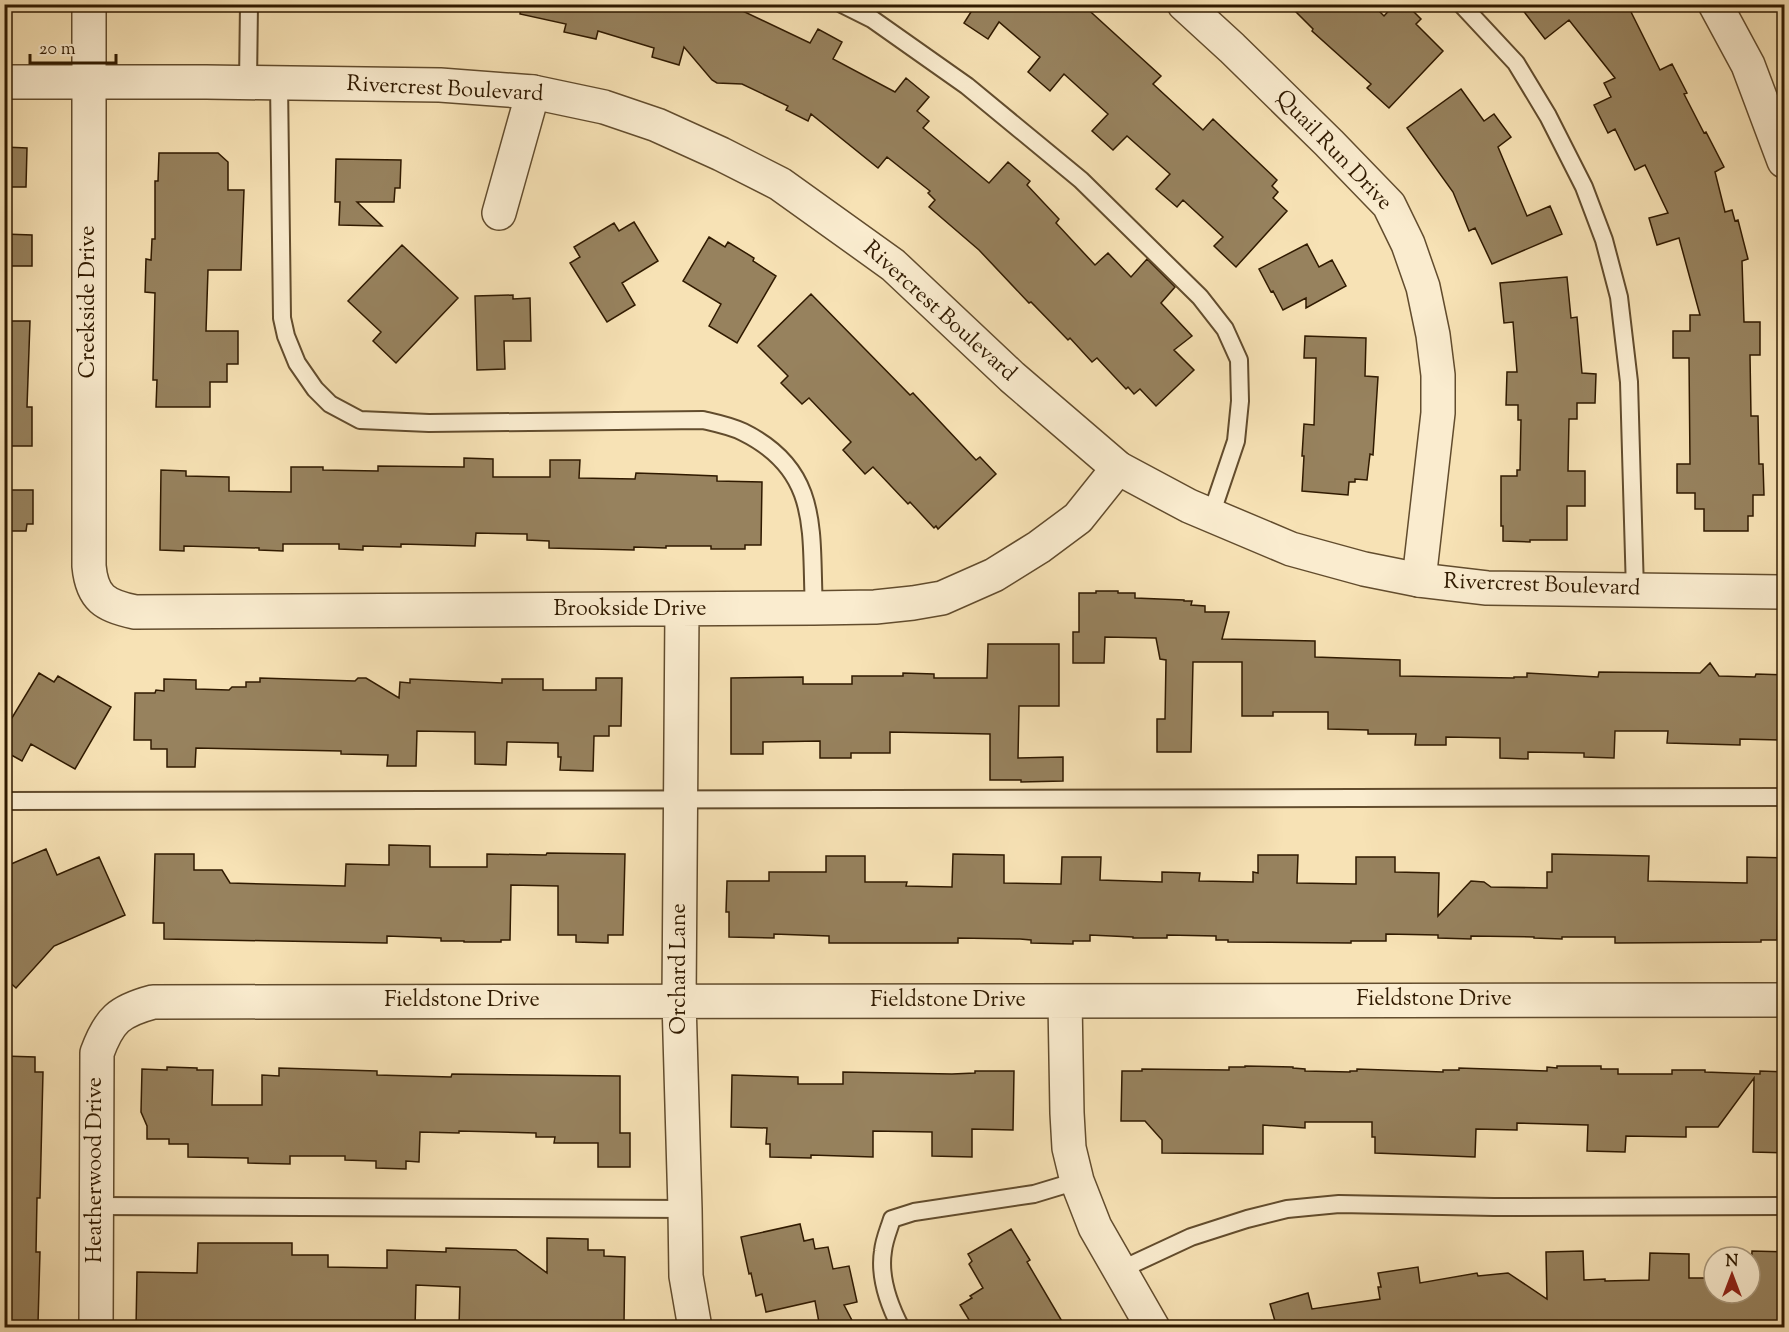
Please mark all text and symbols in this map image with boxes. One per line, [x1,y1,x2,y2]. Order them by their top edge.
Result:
scale bar [30,27,116,65]
text: 20 m [39,37,76,63]
street label: Rivercrest Boulevard [346,69,544,111]
street label: Quail Run Drive [1267,83,1399,219]
street label: Creekside Drive [73,226,105,378]
street label: Rivercrest Boulevard [855,234,1023,390]
street label: Rivercrest Boulevard [1443,567,1641,605]
street label: Brookside Drive [554,594,706,626]
street label: Orchard Lane [664,903,696,1035]
street label: Fieldstone Drive [1356,984,1512,1016]
street label: Fieldstone Drive [384,985,540,1017]
street label: Fieldstone Drive [870,985,1026,1017]
street label: Heatherwood Drive [80,1077,112,1263]
north arrow [1702,1245,1762,1305]
text: N [1726,1251,1739,1274]

